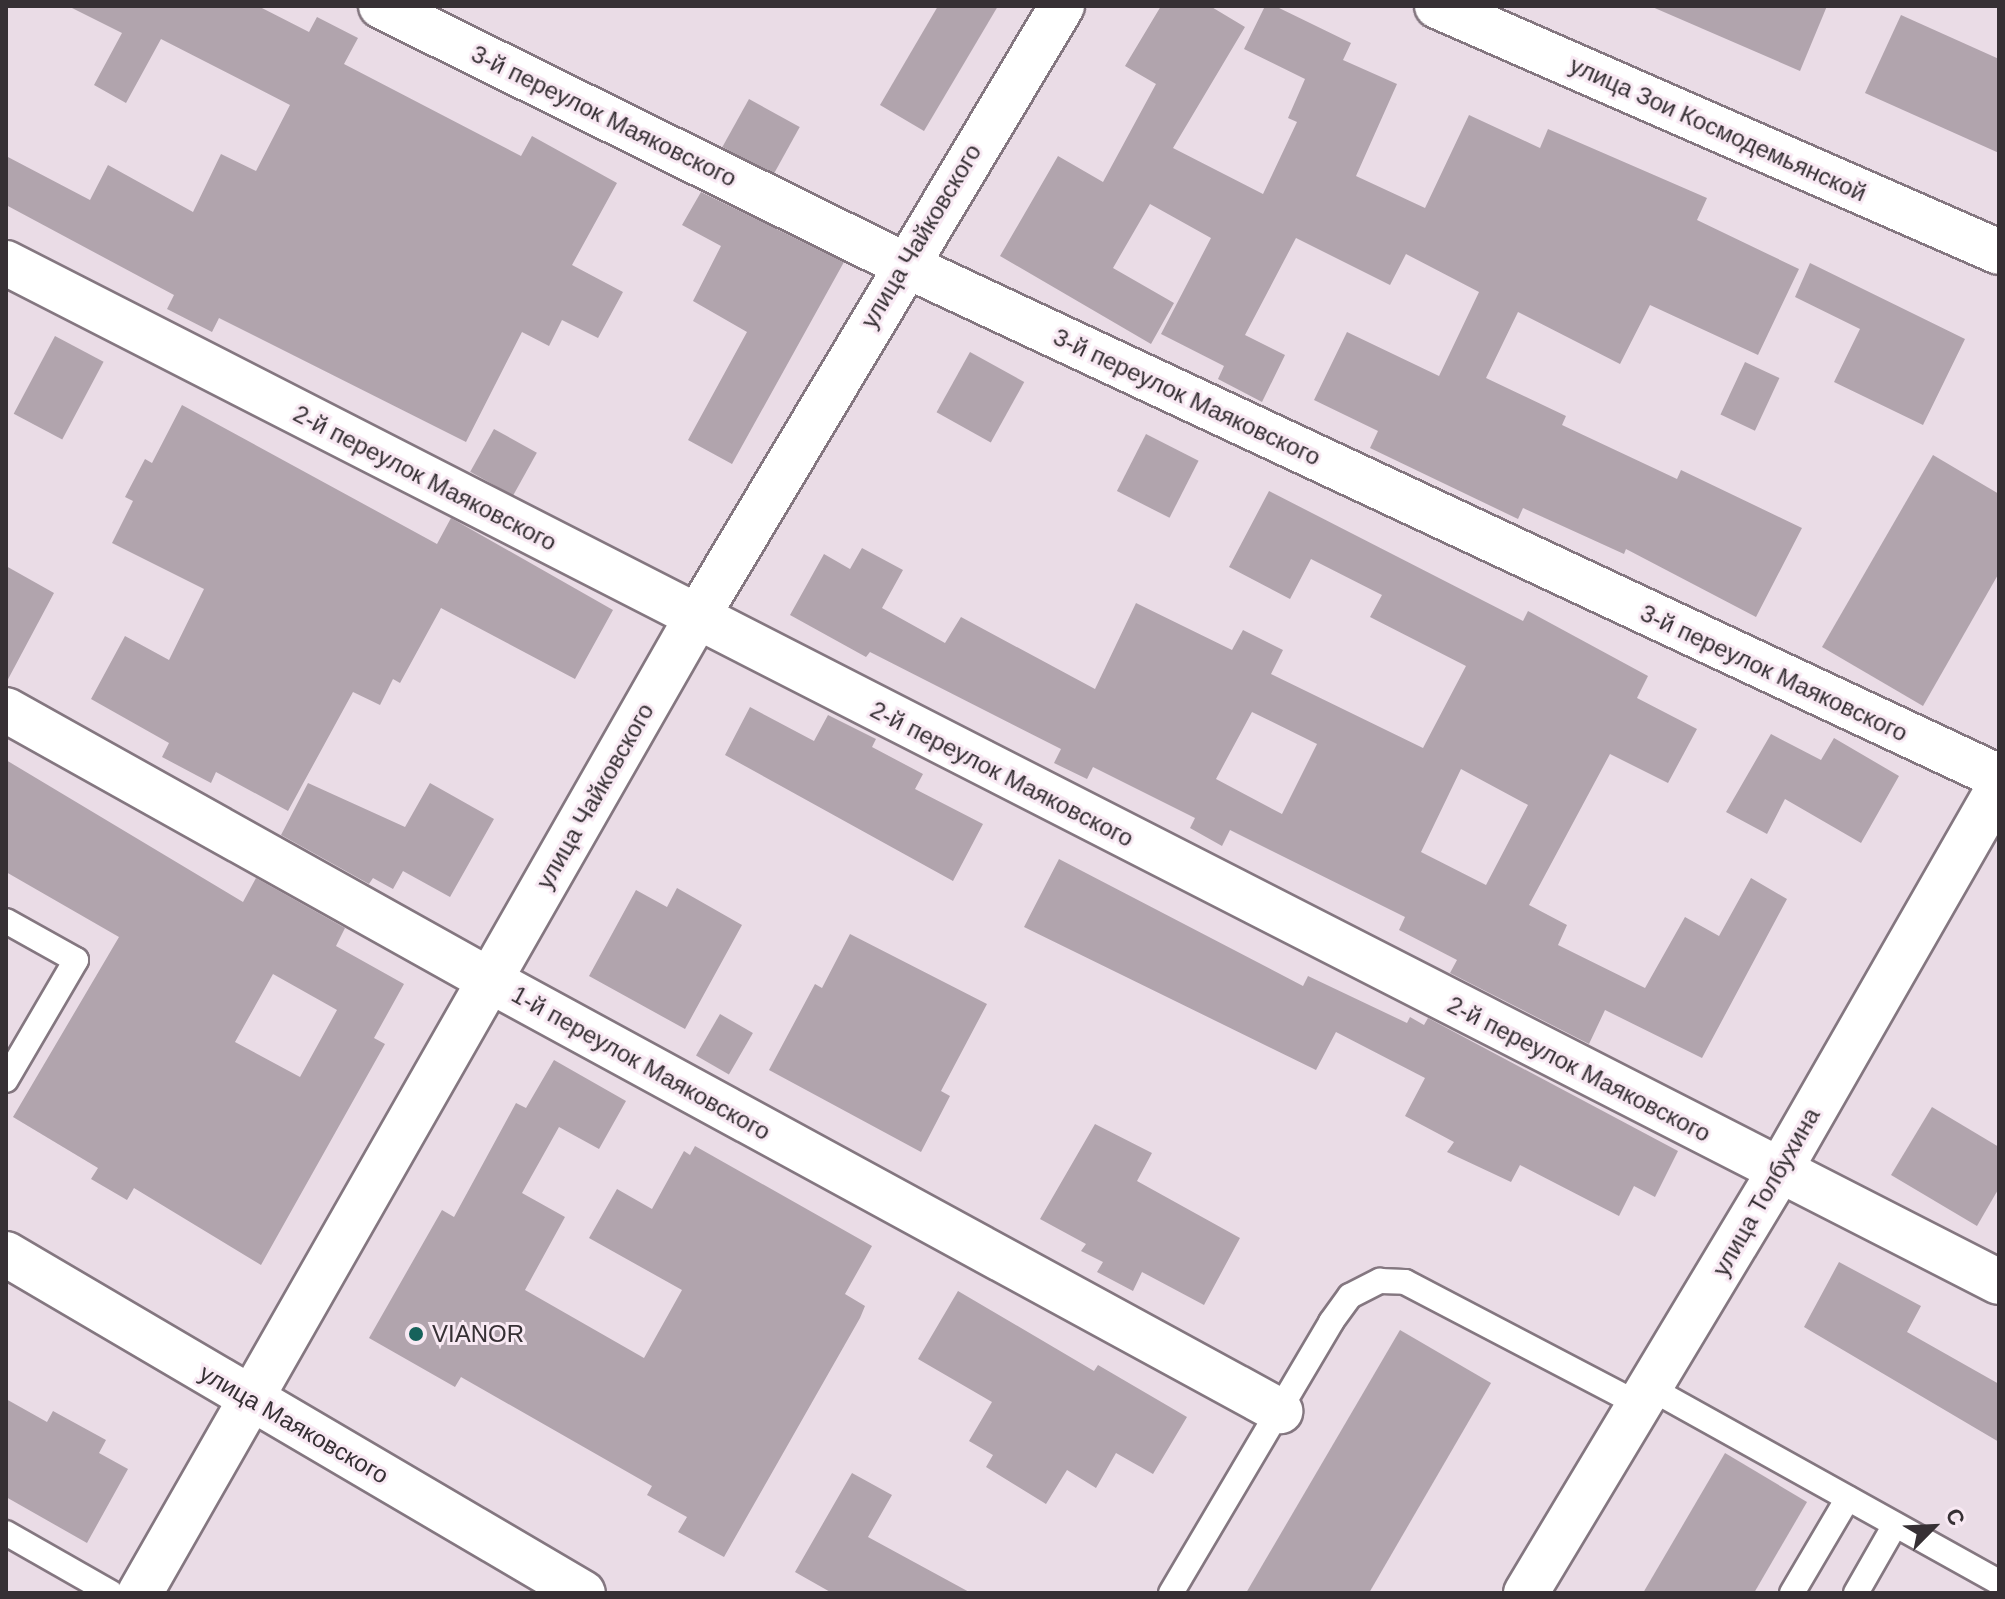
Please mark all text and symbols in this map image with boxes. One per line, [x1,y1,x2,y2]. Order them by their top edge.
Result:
street label: 3-й переулок Маяковского [467,39,741,193]
street label: улица Зои Космодемьянской [1565,50,1871,208]
street label: улица Чайковского [855,139,987,333]
street label: 3-й переулок Маяковского [1049,322,1325,472]
street label: 2-й переулок Маяковского [289,399,561,557]
street label: 3-й переулок Маяковского [1636,598,1912,748]
street label: 2-й переулок Маяковского [866,695,1138,853]
street label: улица Чайковского [530,698,660,894]
street label: 1-й переулок Маяковского [507,980,775,1146]
street label: 2-й переулок Маяковского [1443,990,1715,1148]
street label: улица Толбухина [1706,1103,1826,1281]
place label: VIANOR [432,1320,524,1348]
marker: VIANOR [407,1325,425,1343]
street label: улица Маяковского [194,1358,394,1490]
north arrow [1893,1487,1973,1567]
text: С [1941,1505,1970,1529]

